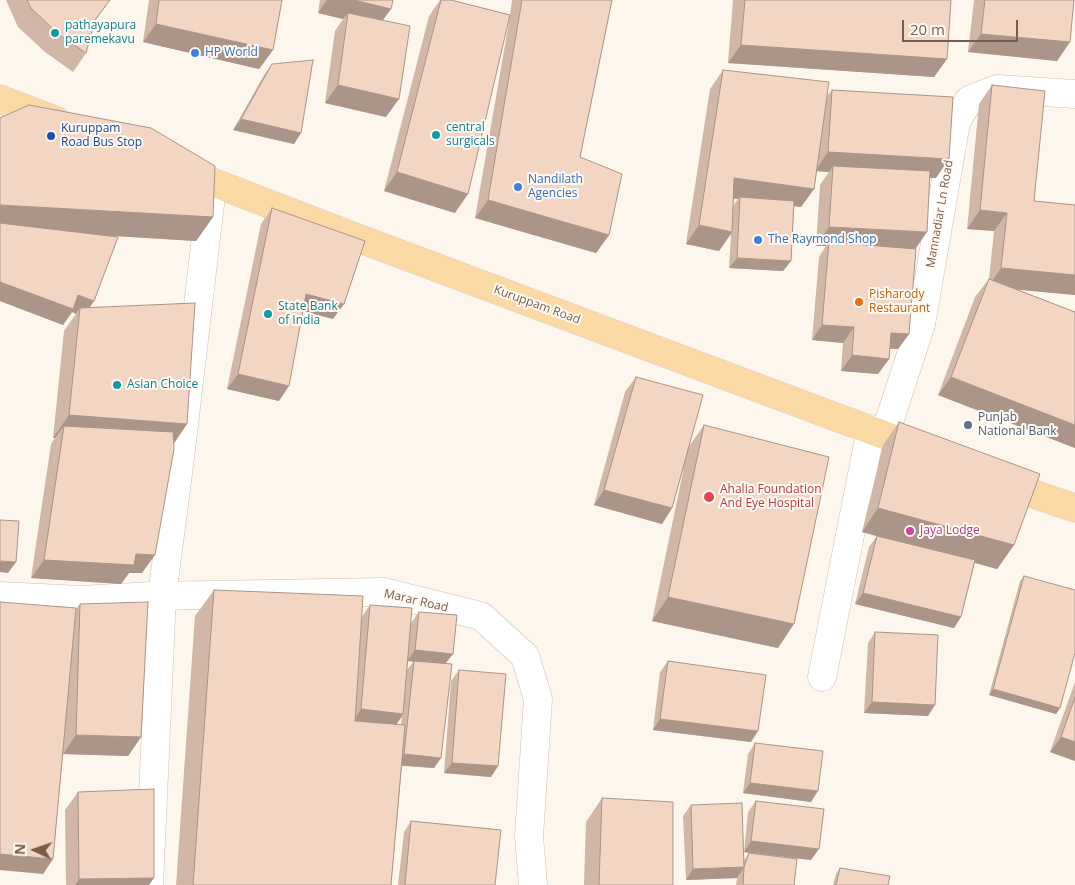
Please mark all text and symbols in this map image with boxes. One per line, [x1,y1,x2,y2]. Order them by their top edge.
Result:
scale bar [905,10,1021,42]
place label: pathayapura paremekavu [65,19,136,47]
text: 20 m [910,19,945,39]
marker: pathayapura paremekavu [49,27,61,39]
place label: HP World [205,46,258,60]
marker: HP World [189,47,201,59]
place label: central surgicals [446,121,495,149]
place label: Kuruppam Road Bus Stop [61,122,142,150]
marker: central surgicals [430,129,442,141]
marker: Kuruppam Road Bus Stop [45,130,57,142]
street label: Mannadiar Ln Road [923,159,957,269]
place label: Nandilath Agencies [528,173,583,201]
marker: Nandilath Agencies [512,181,524,193]
place label: The Raymond Shop [768,233,877,247]
marker: The Raymond Shop [752,234,764,246]
street label: Kuruppam Road [492,283,582,327]
place label: Pisharody Restaurant [869,288,930,316]
marker: Pisharody Restaurant [853,296,865,308]
place label: State Bank of India [278,300,338,328]
marker: State Bank of India [262,308,274,320]
place label: Asian Choice [127,378,198,392]
marker: Asian Choice [111,379,123,391]
place label: Punjab National Bank [978,411,1056,439]
marker: Punjab National Bank [962,419,974,431]
place label: Ahalia Foundation And Eye Hospital [720,483,821,511]
marker: Ahalia Foundation And Eye Hospital [702,490,716,504]
place label: Jaya Lodge [920,524,980,538]
marker: Jaya Lodge [904,525,916,537]
street label: Marar Road [382,587,450,615]
north arrow [10,825,60,875]
text: N [10,843,29,855]

